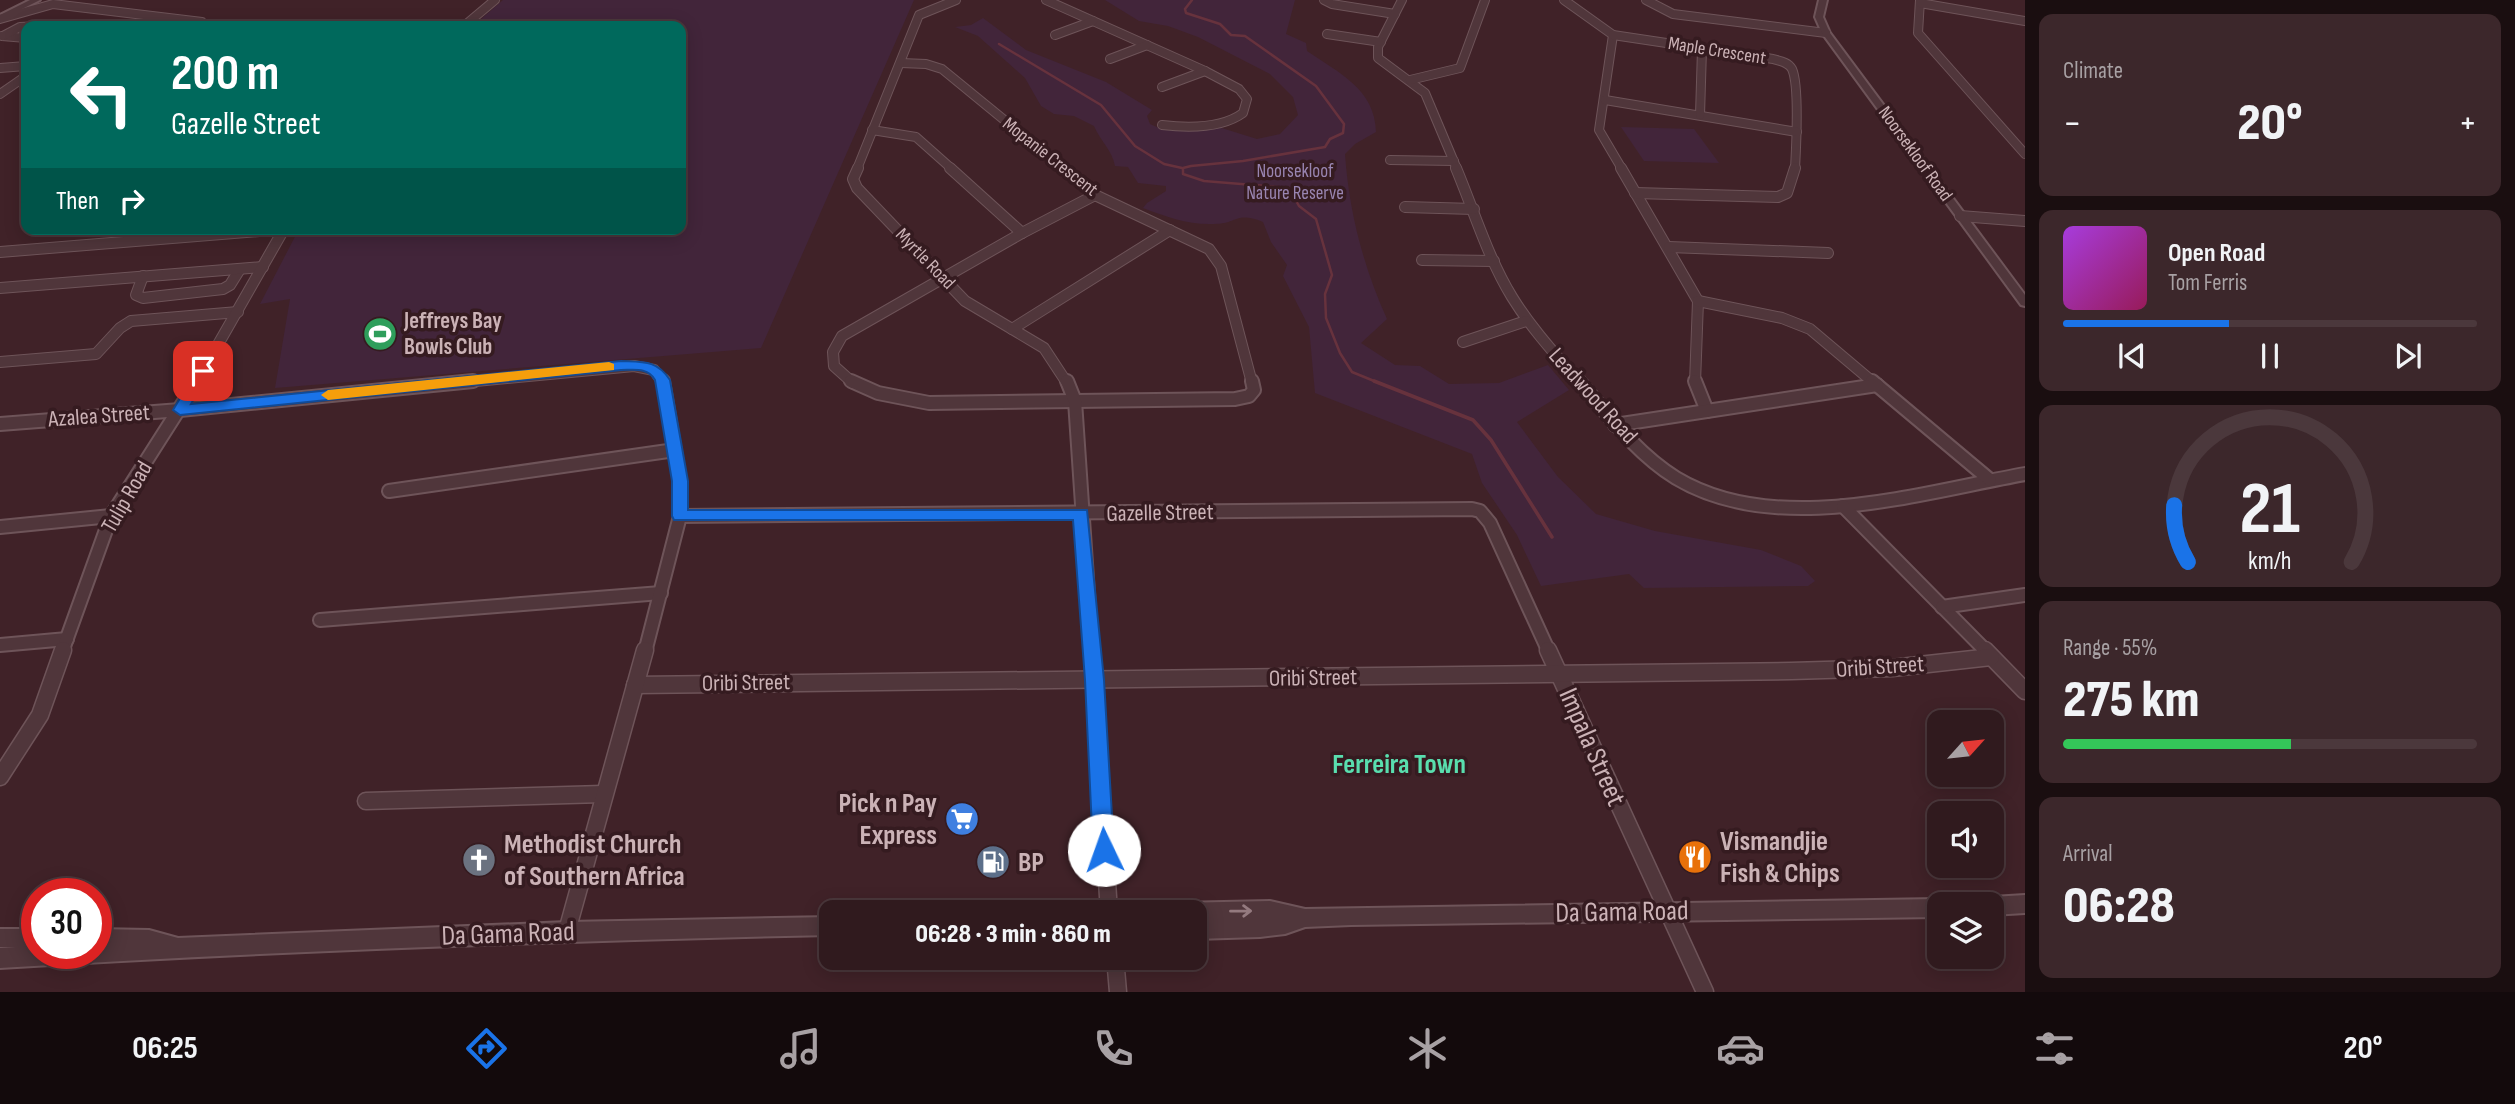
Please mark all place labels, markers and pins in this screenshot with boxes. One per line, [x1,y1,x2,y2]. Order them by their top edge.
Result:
place label: Jeffreys Bay Bowls Club [403,307,502,361]
sports icon: Jeffreys Bay Bowls Club [361,315,399,353]
pin [173,341,233,401]
place label: Pick n Pay Express [839,787,937,852]
supermarket icon: Pick n Pay Express [943,800,981,838]
place label: Vismandjie Fish & Chips [1720,825,1840,890]
place label: Methodist Church of Southern Africa [504,828,685,893]
restaurant icon: Vismandjie Fish & Chips [1676,838,1714,876]
church icon: Methodist Church of Southern Africa [460,841,498,879]
fuel station icon: BP [974,843,1012,881]
place label: BP [1018,846,1044,879]

